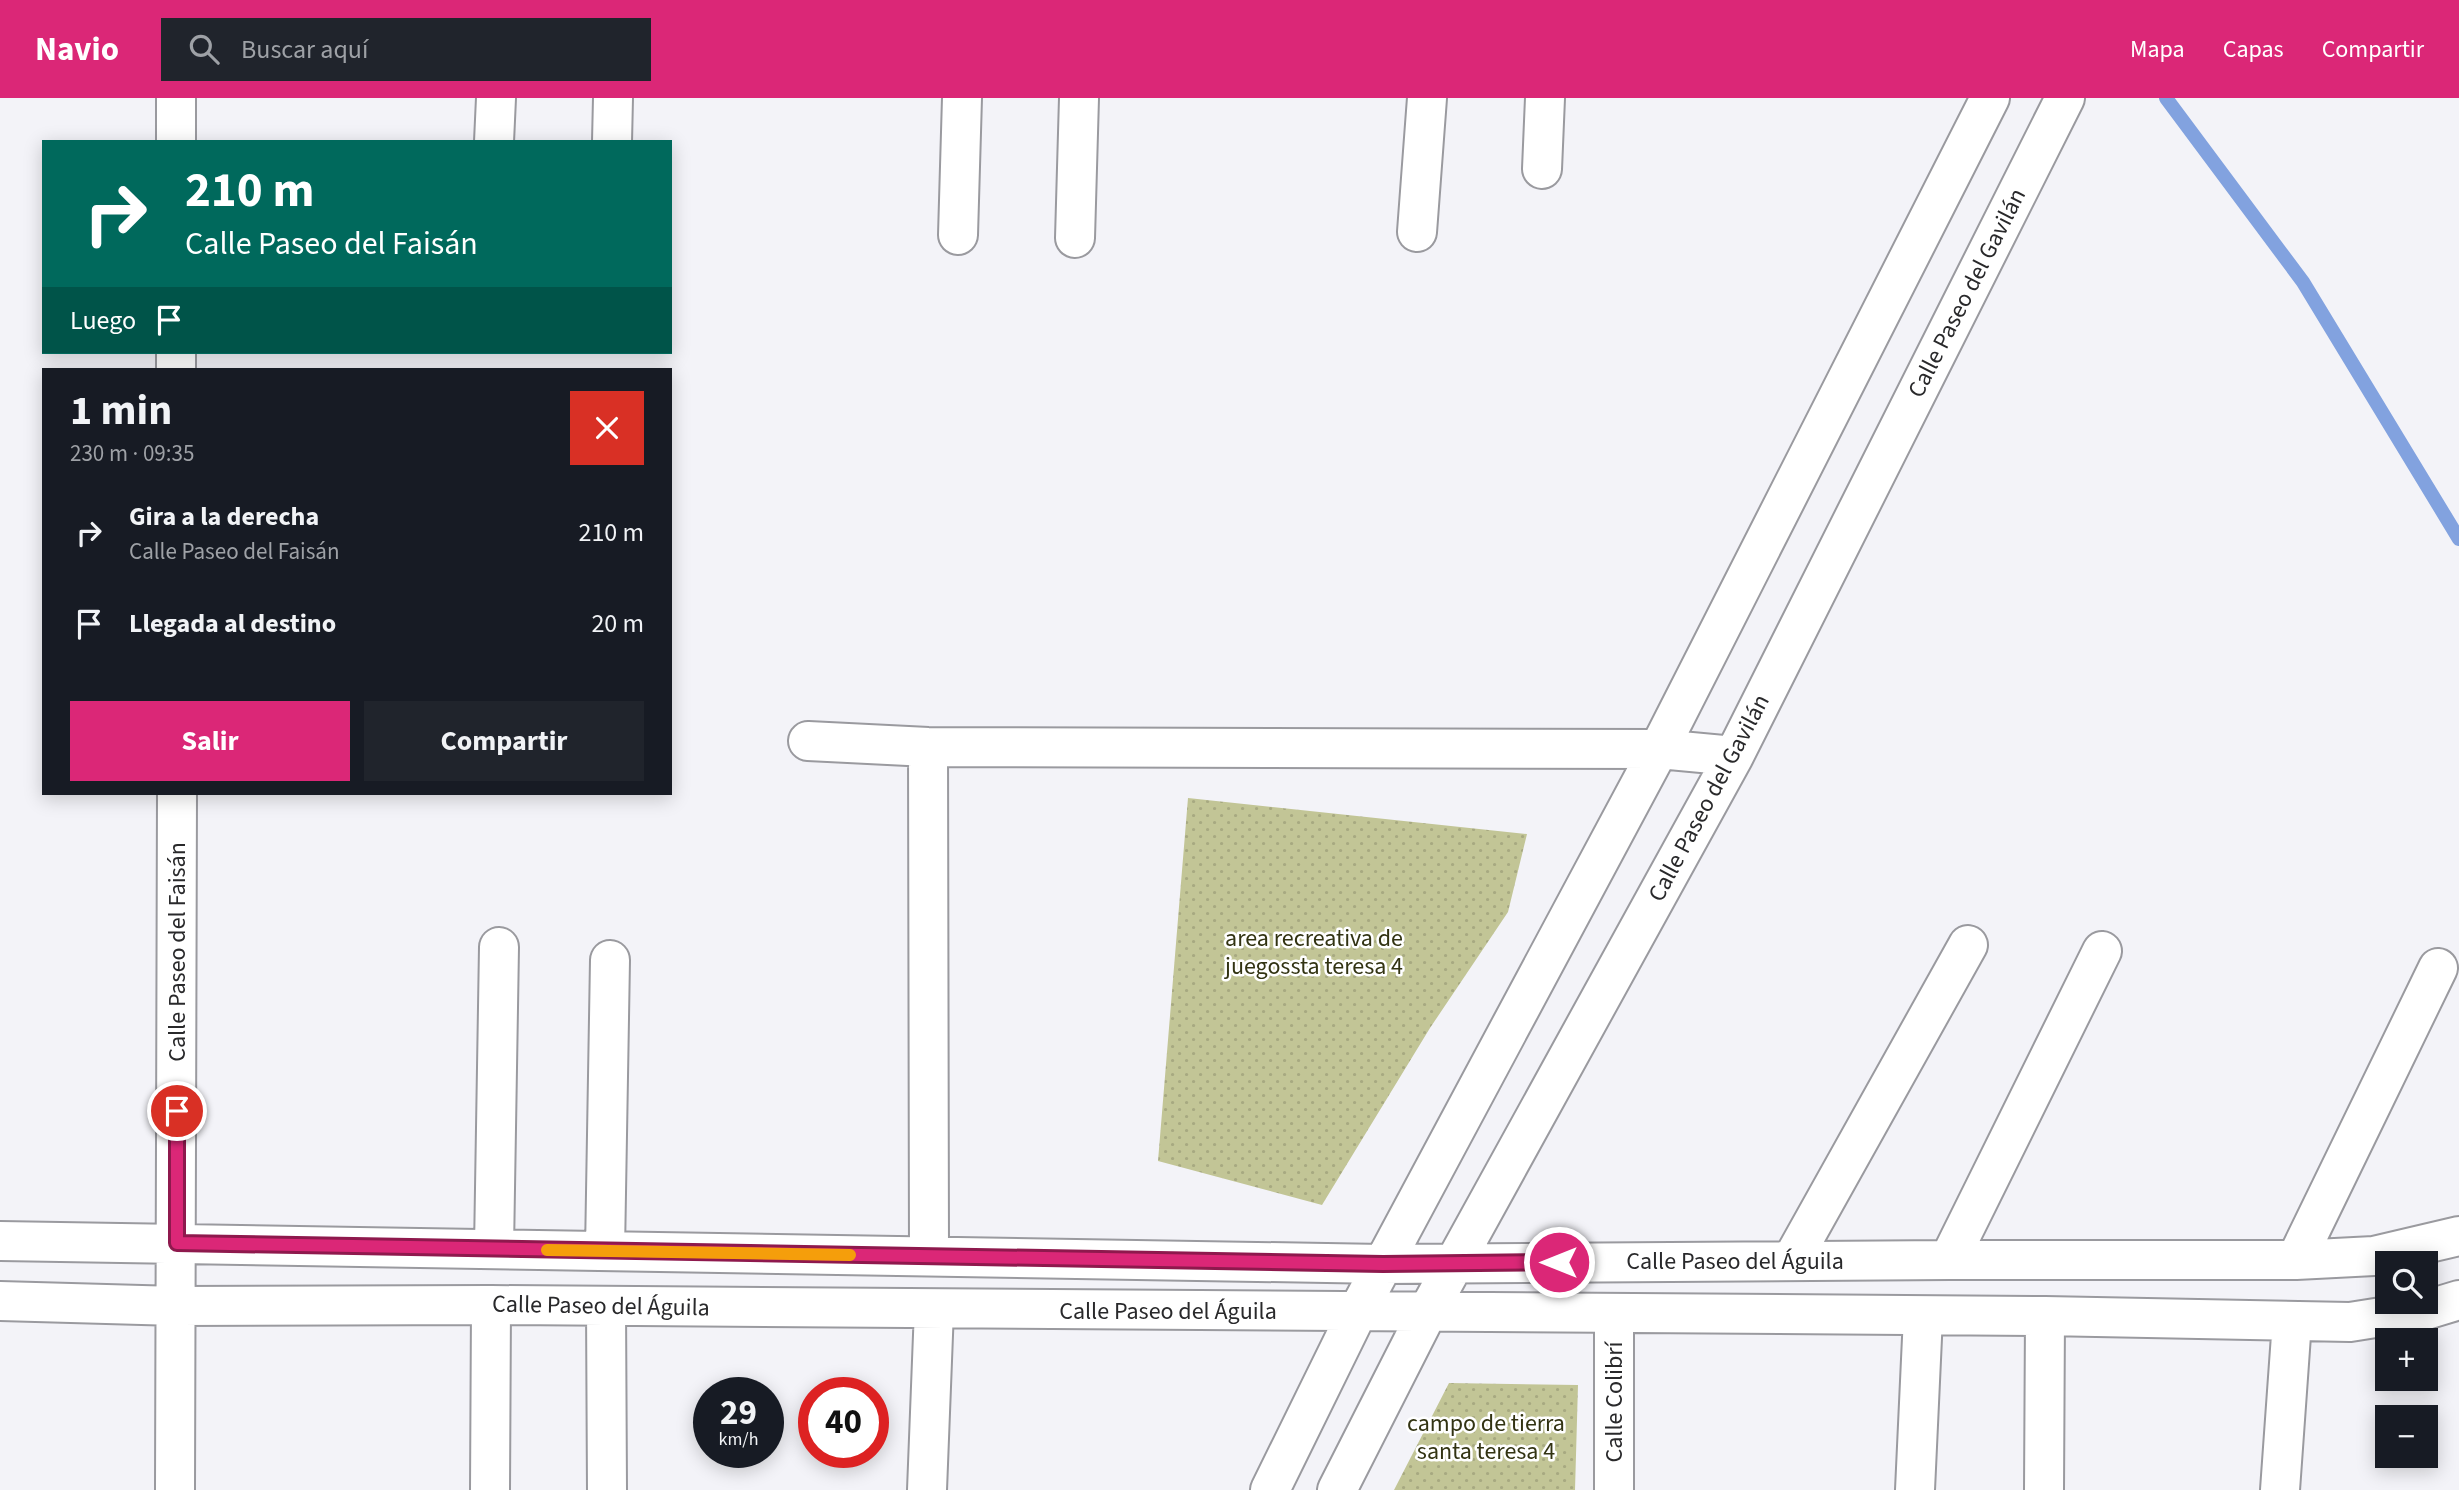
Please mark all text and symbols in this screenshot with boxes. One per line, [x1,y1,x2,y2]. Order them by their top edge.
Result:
search box [161,18,651,81]
text: Navio [35,26,119,73]
icon: search [185,30,223,68]
text: Buscar aquí [241,31,368,68]
text: Mapa [2130,32,2185,67]
text: Capas [2223,32,2284,67]
text: Compartir [2322,32,2424,67]
text: 210 m [185,156,314,226]
icon: right [70,168,161,259]
street label: Calle Paseo del Gavilán [1899,182,2035,404]
text: Calle Paseo del Faisán [185,221,478,267]
icon: arrive [150,301,188,339]
text: Luego [70,302,136,339]
text: 1 min [70,381,172,441]
button: close [570,391,644,465]
text: 230 m · 09:35 [70,437,194,470]
text: Gira a la derecha [129,498,319,535]
icon: right [70,514,108,552]
text: 210 m [578,514,644,551]
text: Calle Paseo del Faisán [129,535,340,568]
icon: arrive [70,605,108,643]
text: Llegada al destino [129,605,336,642]
text: 20 m [591,605,644,642]
street label: Calle Paseo del Gavilán [1639,688,1779,908]
button: Salir [70,701,350,781]
button: Compartir [364,701,644,781]
street label: Calle Paseo del Faisán [160,842,195,1062]
park label: area recreativa de juegossta teresa 4 [1224,921,1403,984]
pin [147,1081,207,1141]
icon: arrive [158,1092,196,1130]
position arrow [1522,1225,1596,1299]
street label: Calle Paseo del Águila [1626,1244,1844,1279]
map controls [2375,1251,2438,1468]
button: search [2375,1251,2438,1314]
street label: Calle Paseo del Águila [492,1287,710,1325]
street label: Calle Paseo del Águila [1059,1294,1277,1329]
button: + [2375,1328,2438,1391]
street label: Calle Colibrí [1597,1340,1632,1462]
speed limit sign: 40 [798,1377,889,1468]
text: 29 [720,1388,757,1438]
button: − [2375,1405,2438,1468]
park label: campo de tierra santa teresa 4 [1407,1406,1565,1469]
text: km/h [719,1427,758,1452]

